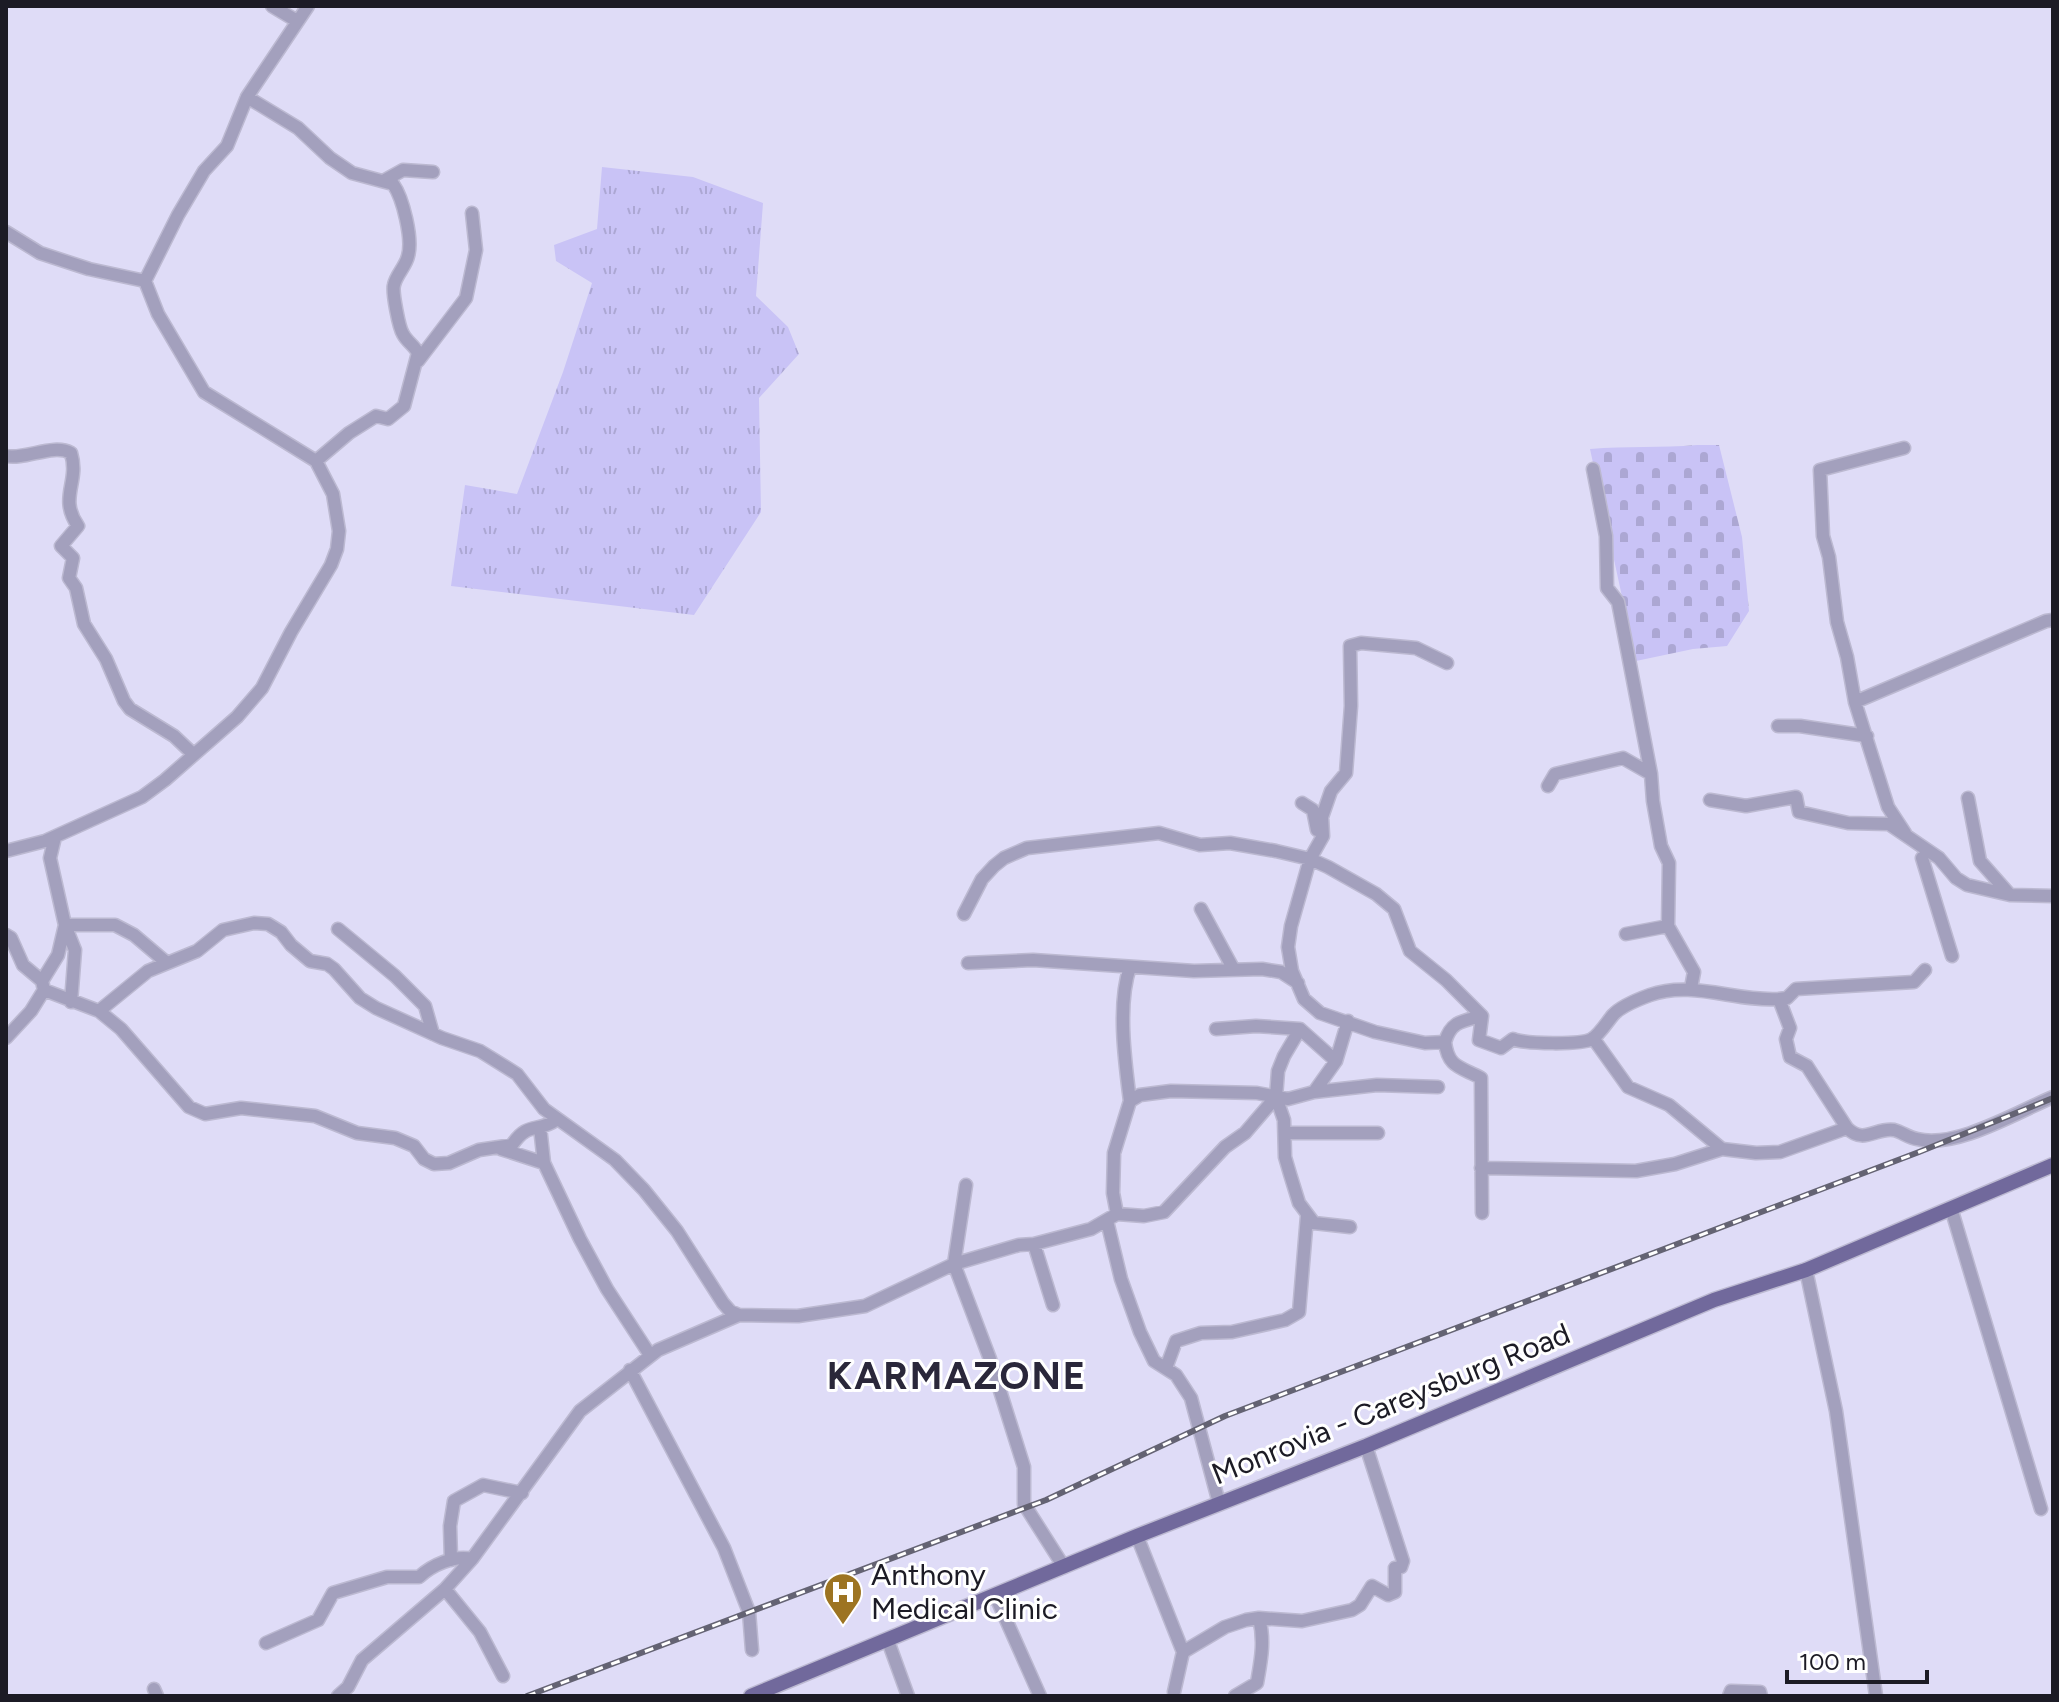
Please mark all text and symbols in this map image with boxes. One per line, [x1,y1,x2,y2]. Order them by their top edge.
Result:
street label: Monrovia - Careysburg Road [1206,1315,1575,1492]
district label: KARMAZONE [827,1353,1087,1399]
place label: Anthony Medical Clinic [871,1556,1058,1627]
hospital icon: Anthony Medical Clinic [822,1571,864,1626]
scale bar [1787,1634,1927,1684]
text: 100 m [1799,1647,1866,1676]

